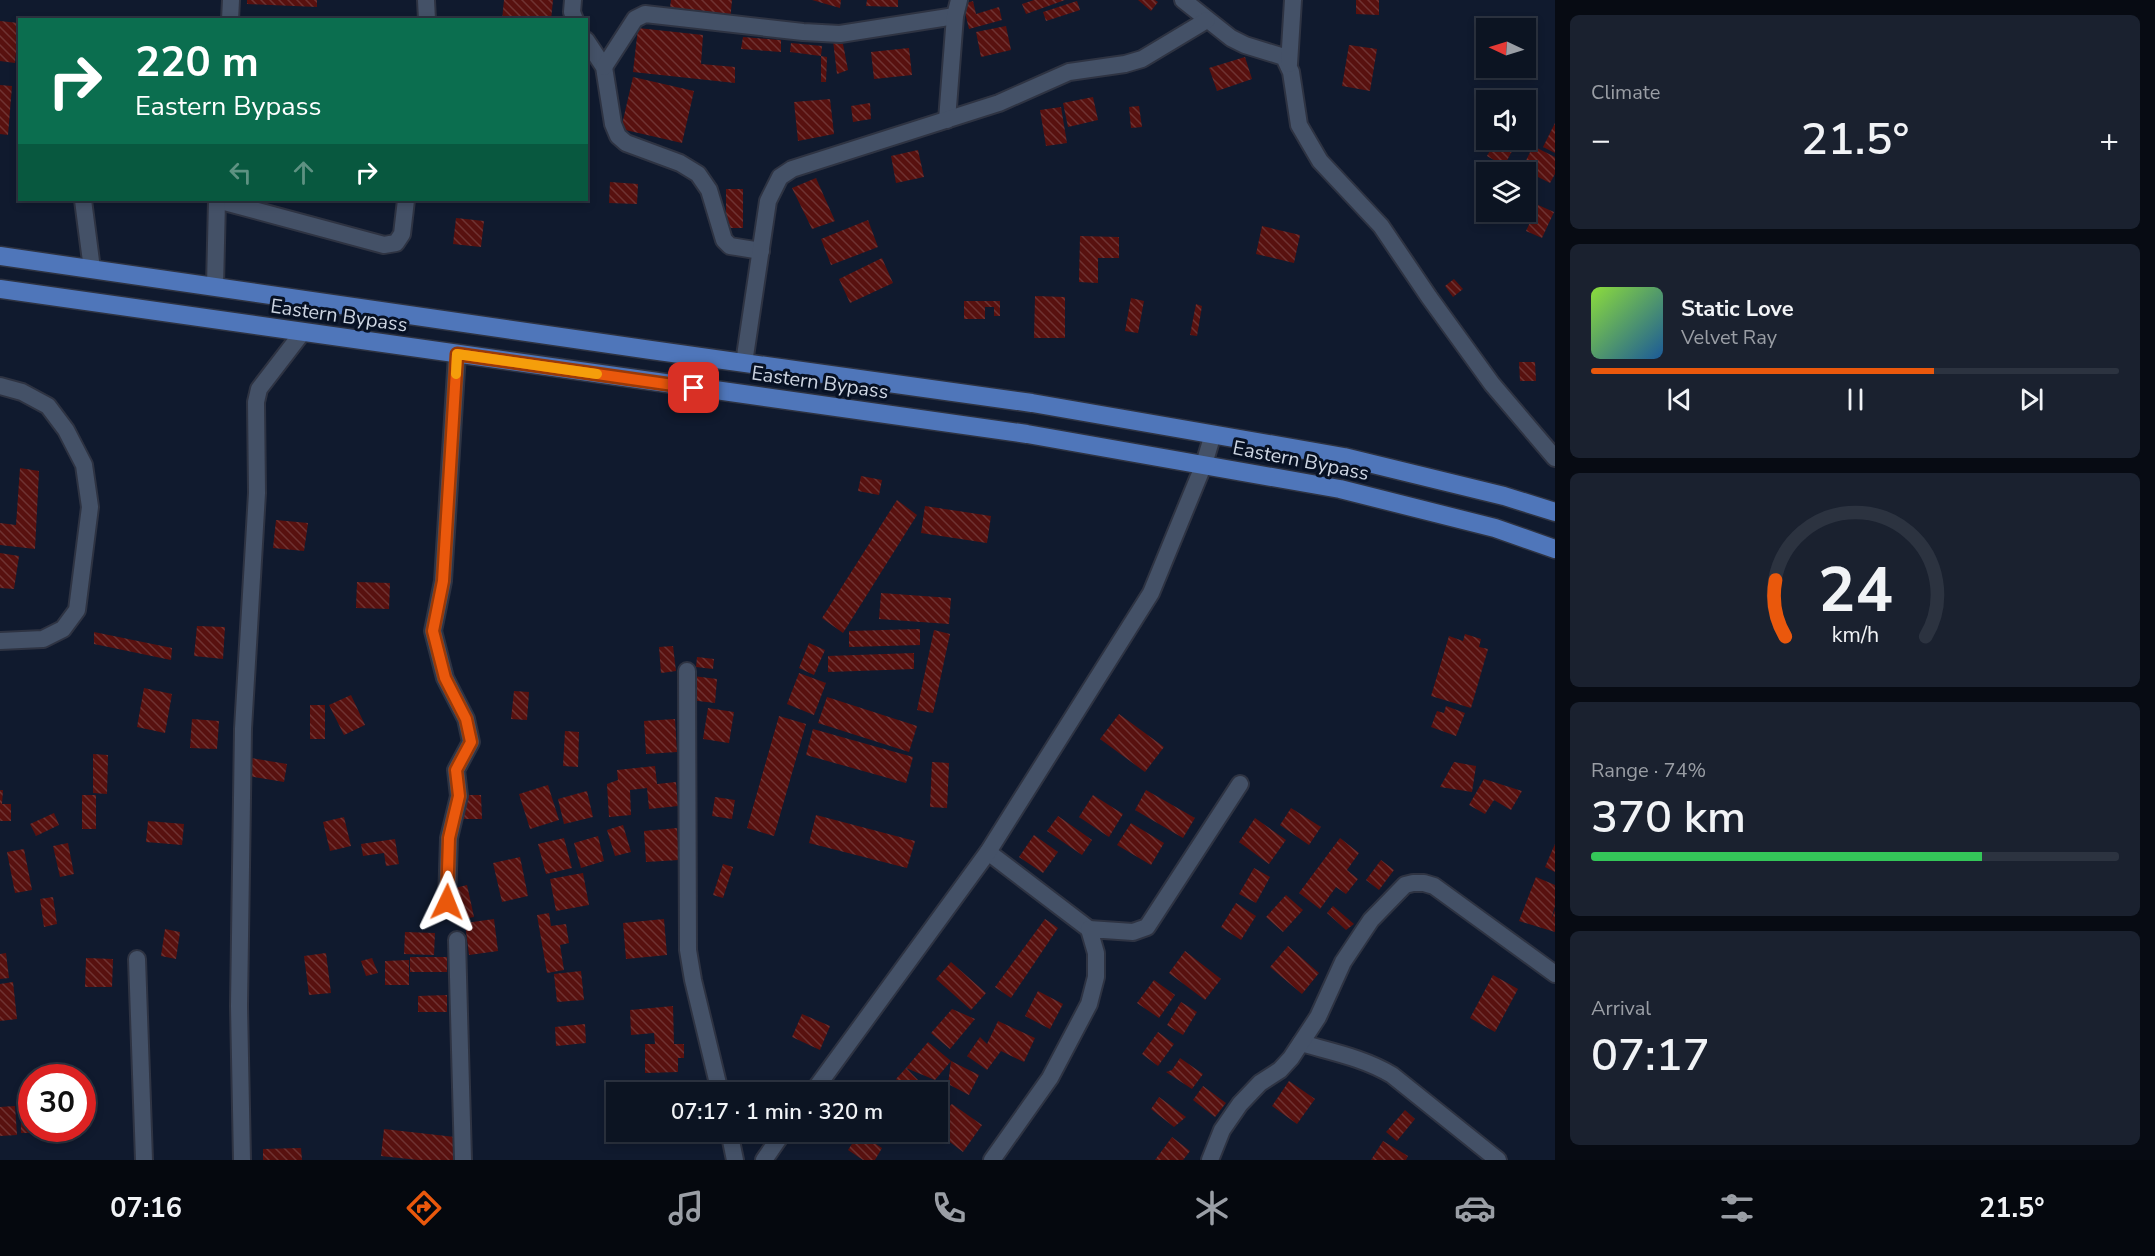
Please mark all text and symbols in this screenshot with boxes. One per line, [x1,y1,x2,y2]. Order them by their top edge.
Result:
north arrow [1476,18,1536,78]
map controls [1476,18,1536,222]
text: 220 m [135,34,259,91]
icon: right [36,42,114,120]
text: Climate [1591,79,1660,106]
text: Eastern Bypass [135,88,321,125]
button: sound [1476,90,1536,150]
text: 21.5° [1801,109,1909,170]
text: − [1591,118,1611,163]
text: + [2099,118,2119,163]
icon: left [224,156,257,189]
icon: ahead [287,156,320,189]
icon: right [350,156,383,189]
button: layers [1476,162,1536,222]
street label: Eastern Bypass [269,293,409,338]
text: Static Love [1681,294,1794,324]
text: Velvet Ray [1681,324,1777,351]
street label: Eastern Bypass [750,360,890,405]
pin [668,362,719,413]
icon: arrive [677,371,710,404]
icon: previous [1663,383,1696,416]
icon: pause [1839,383,1872,416]
icon: next [2015,383,2048,416]
street label: Eastern Bypass [1231,434,1371,487]
text: 24 [1818,548,1892,633]
text: km/h [1831,620,1879,650]
text: Range · 74% [1591,757,1706,784]
text: 370 km [1591,787,1746,848]
position arrow [415,870,479,934]
text: Arrival [1591,995,1651,1022]
text: 07:17 [1591,1025,1710,1086]
speed limit sign: 30 [18,1064,96,1142]
text: 07:17 · 1 min · 320 m [671,1097,883,1127]
icon: directions [403,1187,445,1229]
icon: music [665,1187,707,1229]
icon: phone [928,1187,970,1229]
icon: climate [1191,1187,1233,1229]
icon: car [1454,1187,1496,1229]
icon: filters [1716,1187,1758,1229]
text: 07:16 [110,1190,182,1227]
text: 21.5° [1979,1190,2045,1227]

